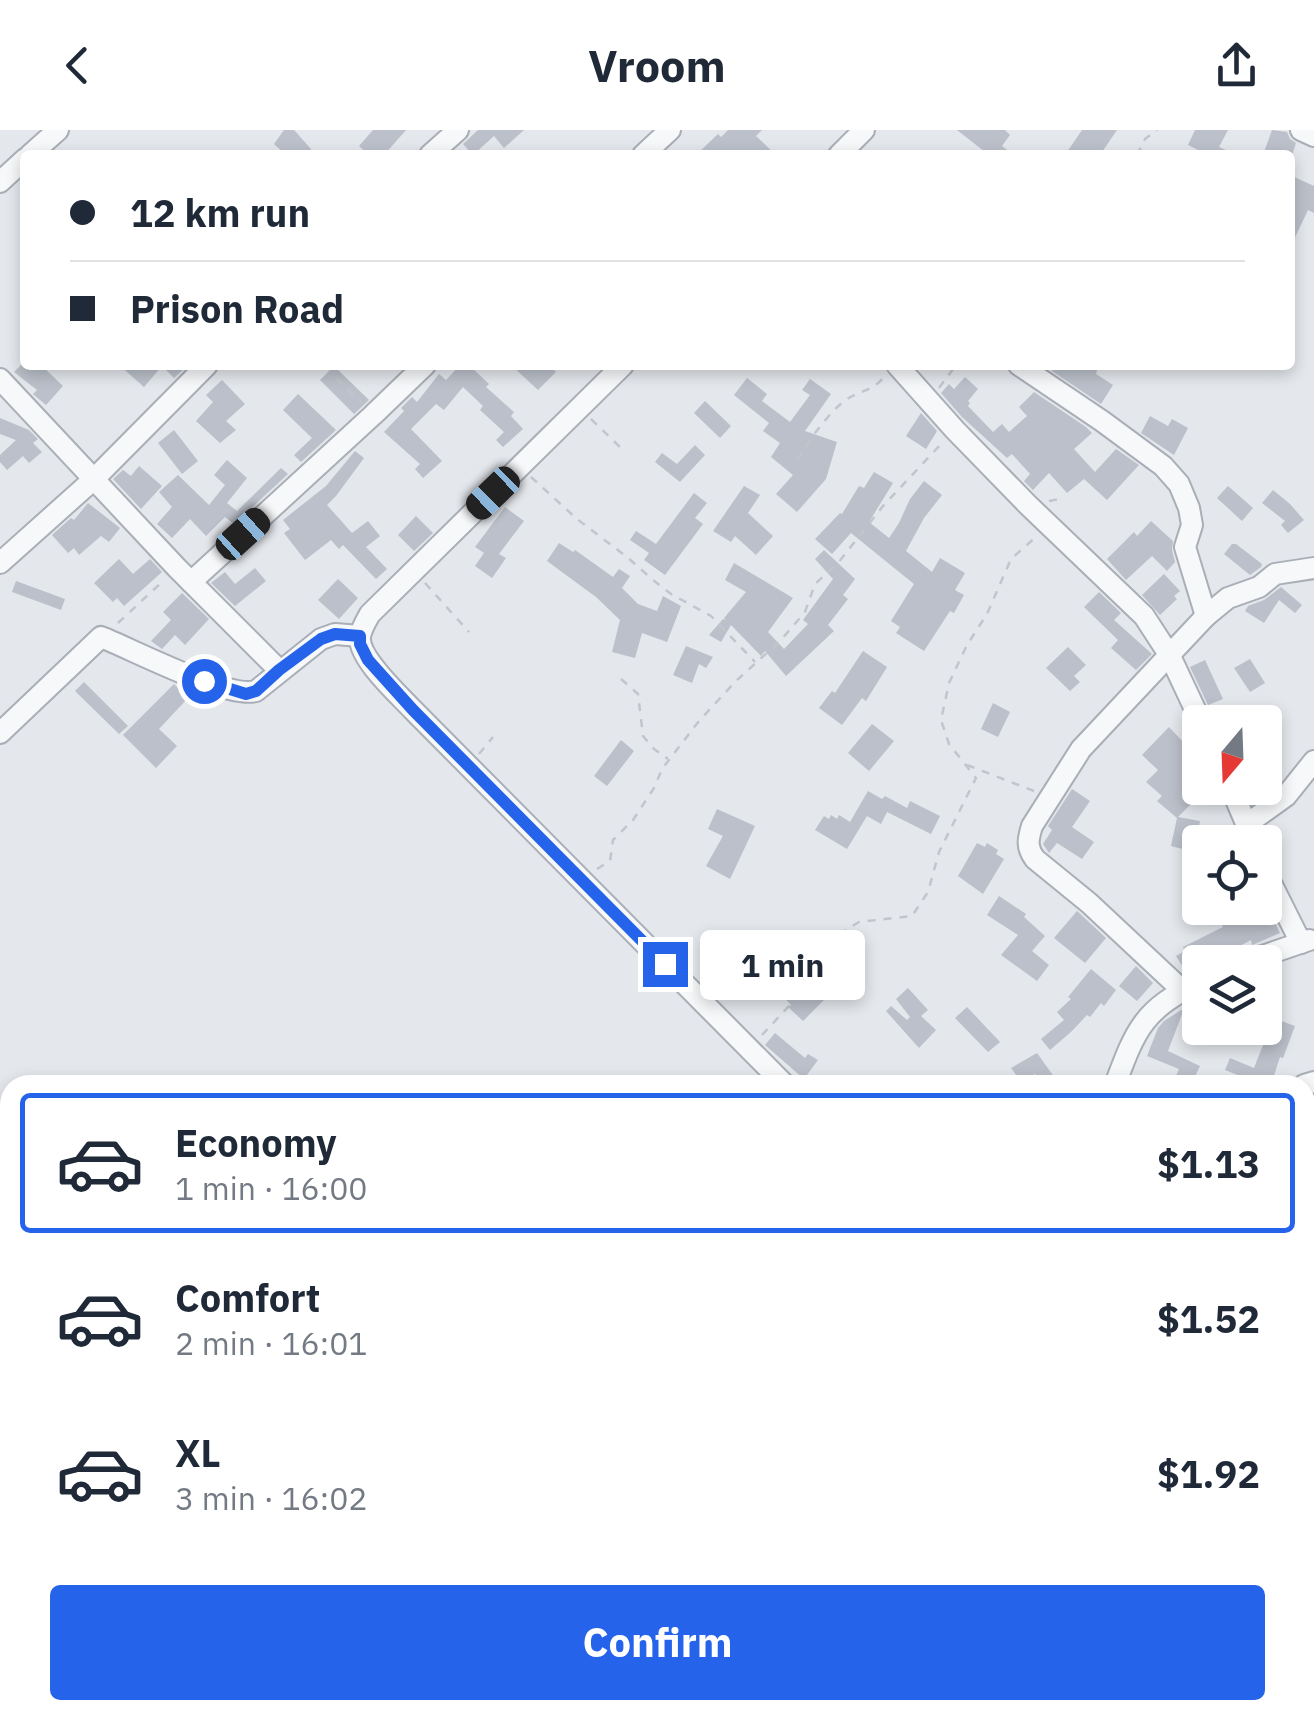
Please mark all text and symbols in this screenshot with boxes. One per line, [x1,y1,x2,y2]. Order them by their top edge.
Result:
text: Vroom [588,36,726,94]
icon: back [50,38,105,93]
icon: share [1209,38,1264,93]
text: 12 km run [130,188,310,237]
text: Prison Road [130,284,344,333]
car [461,461,525,525]
car [211,503,275,565]
route start [182,659,227,704]
north arrow [1182,705,1282,805]
map controls [1182,705,1282,1045]
button: locate [1182,825,1282,925]
callout: 1 min [700,929,865,999]
route end [643,942,688,987]
text: 1 min [741,944,824,986]
button: layers [1182,945,1282,1045]
icon: car [55,1118,145,1208]
text: Economy [175,1118,337,1167]
text: $1.13 [1157,1139,1260,1188]
text: 1 min · 16:00 [175,1167,368,1209]
icon: car [55,1273,145,1363]
text: Comfort [175,1273,320,1322]
text: $1.52 [1157,1294,1260,1343]
text: 2 min · 16:01 [175,1322,368,1364]
icon: car [55,1428,145,1518]
text: XL [175,1428,221,1477]
text: $1.92 [1157,1449,1260,1498]
text: 3 min · 16:02 [175,1477,368,1519]
button: Confirm [50,1585,1265,1700]

